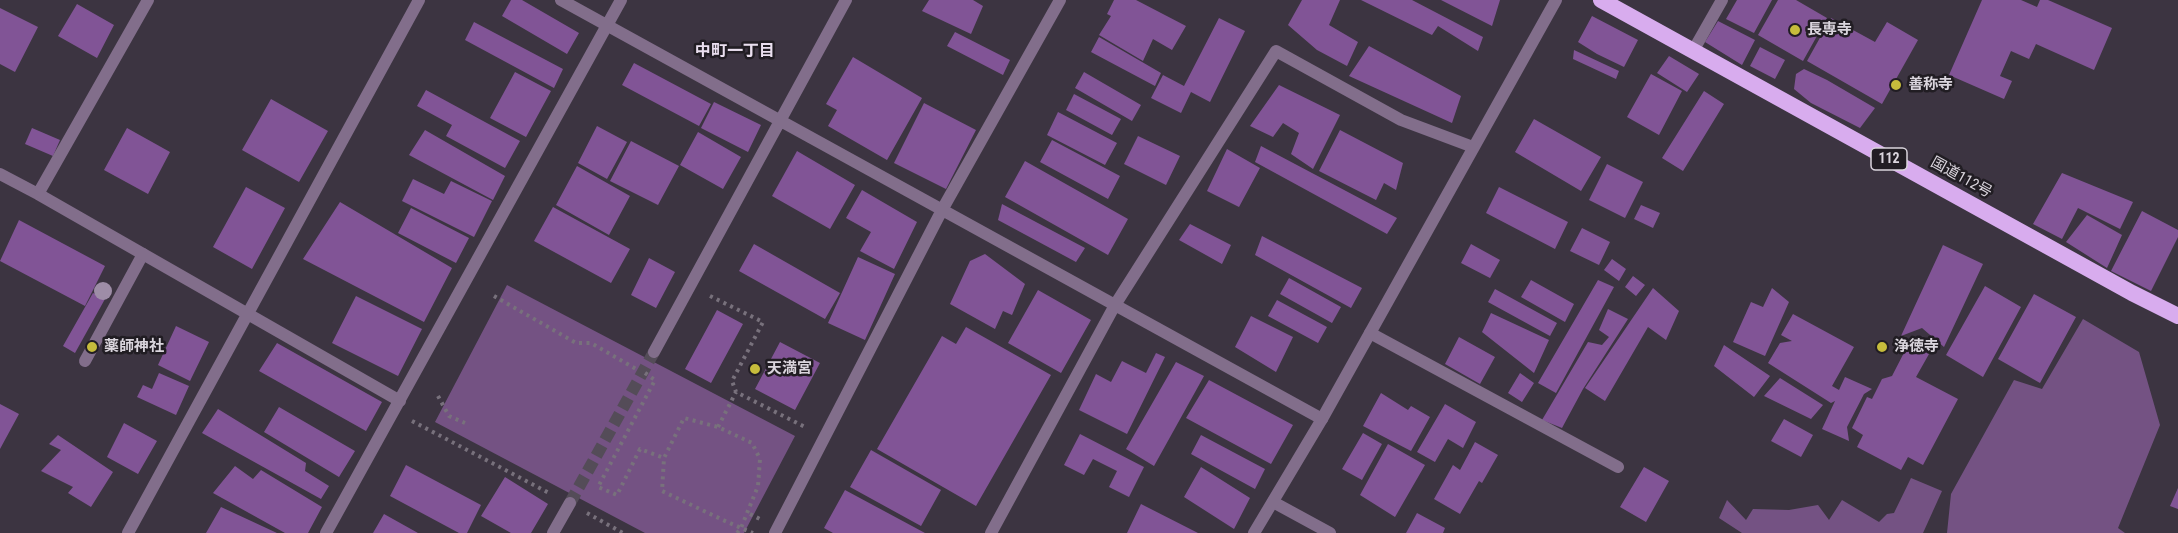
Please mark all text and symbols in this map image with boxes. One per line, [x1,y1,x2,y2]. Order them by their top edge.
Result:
place label: 長専寺 [1807,21,1852,39]
marker: 長専寺 [1788,23,1802,37]
district label: 中町一丁目 [695,42,775,62]
place label: 善称寺 [1908,76,1953,94]
marker: 善称寺 [1889,78,1903,92]
road number: 112 [1871,148,1907,170]
street label: 国道112号 [1927,154,1995,202]
place label: 薬師神社 [104,338,164,356]
place label: 浄徳寺 [1894,338,1939,356]
marker: 薬師神社 [85,340,99,354]
marker: 浄徳寺 [1875,340,1889,354]
place label: 天満宮 [767,360,812,378]
marker: 天満宮 [748,362,762,376]

